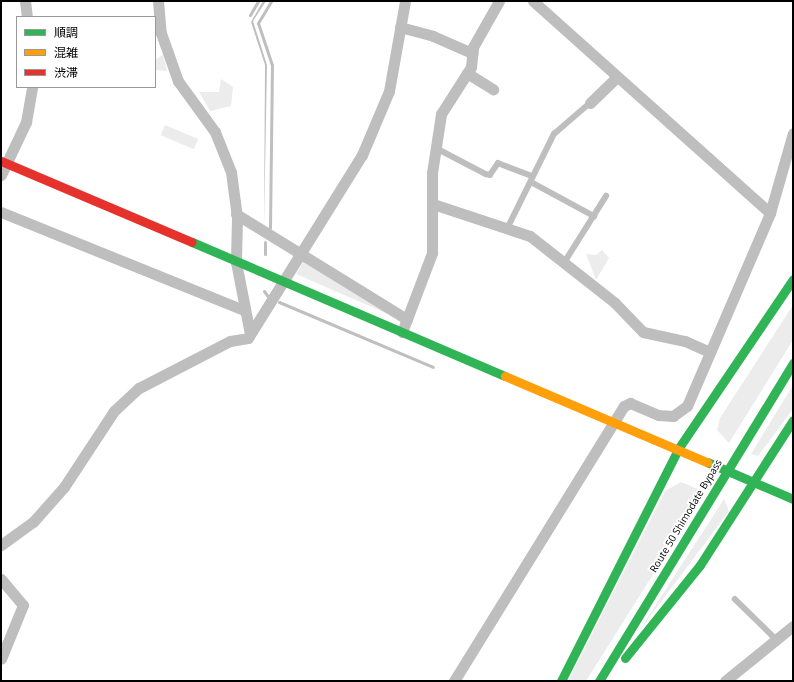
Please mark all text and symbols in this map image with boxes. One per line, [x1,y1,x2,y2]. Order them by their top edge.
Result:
legend [16,16,156,88]
text: 順調 [54,24,78,41]
text: 混雑 [54,44,78,61]
text: 渋滞 [54,64,78,81]
street label: Route 50 Shimodate Bypass [647,457,725,575]

